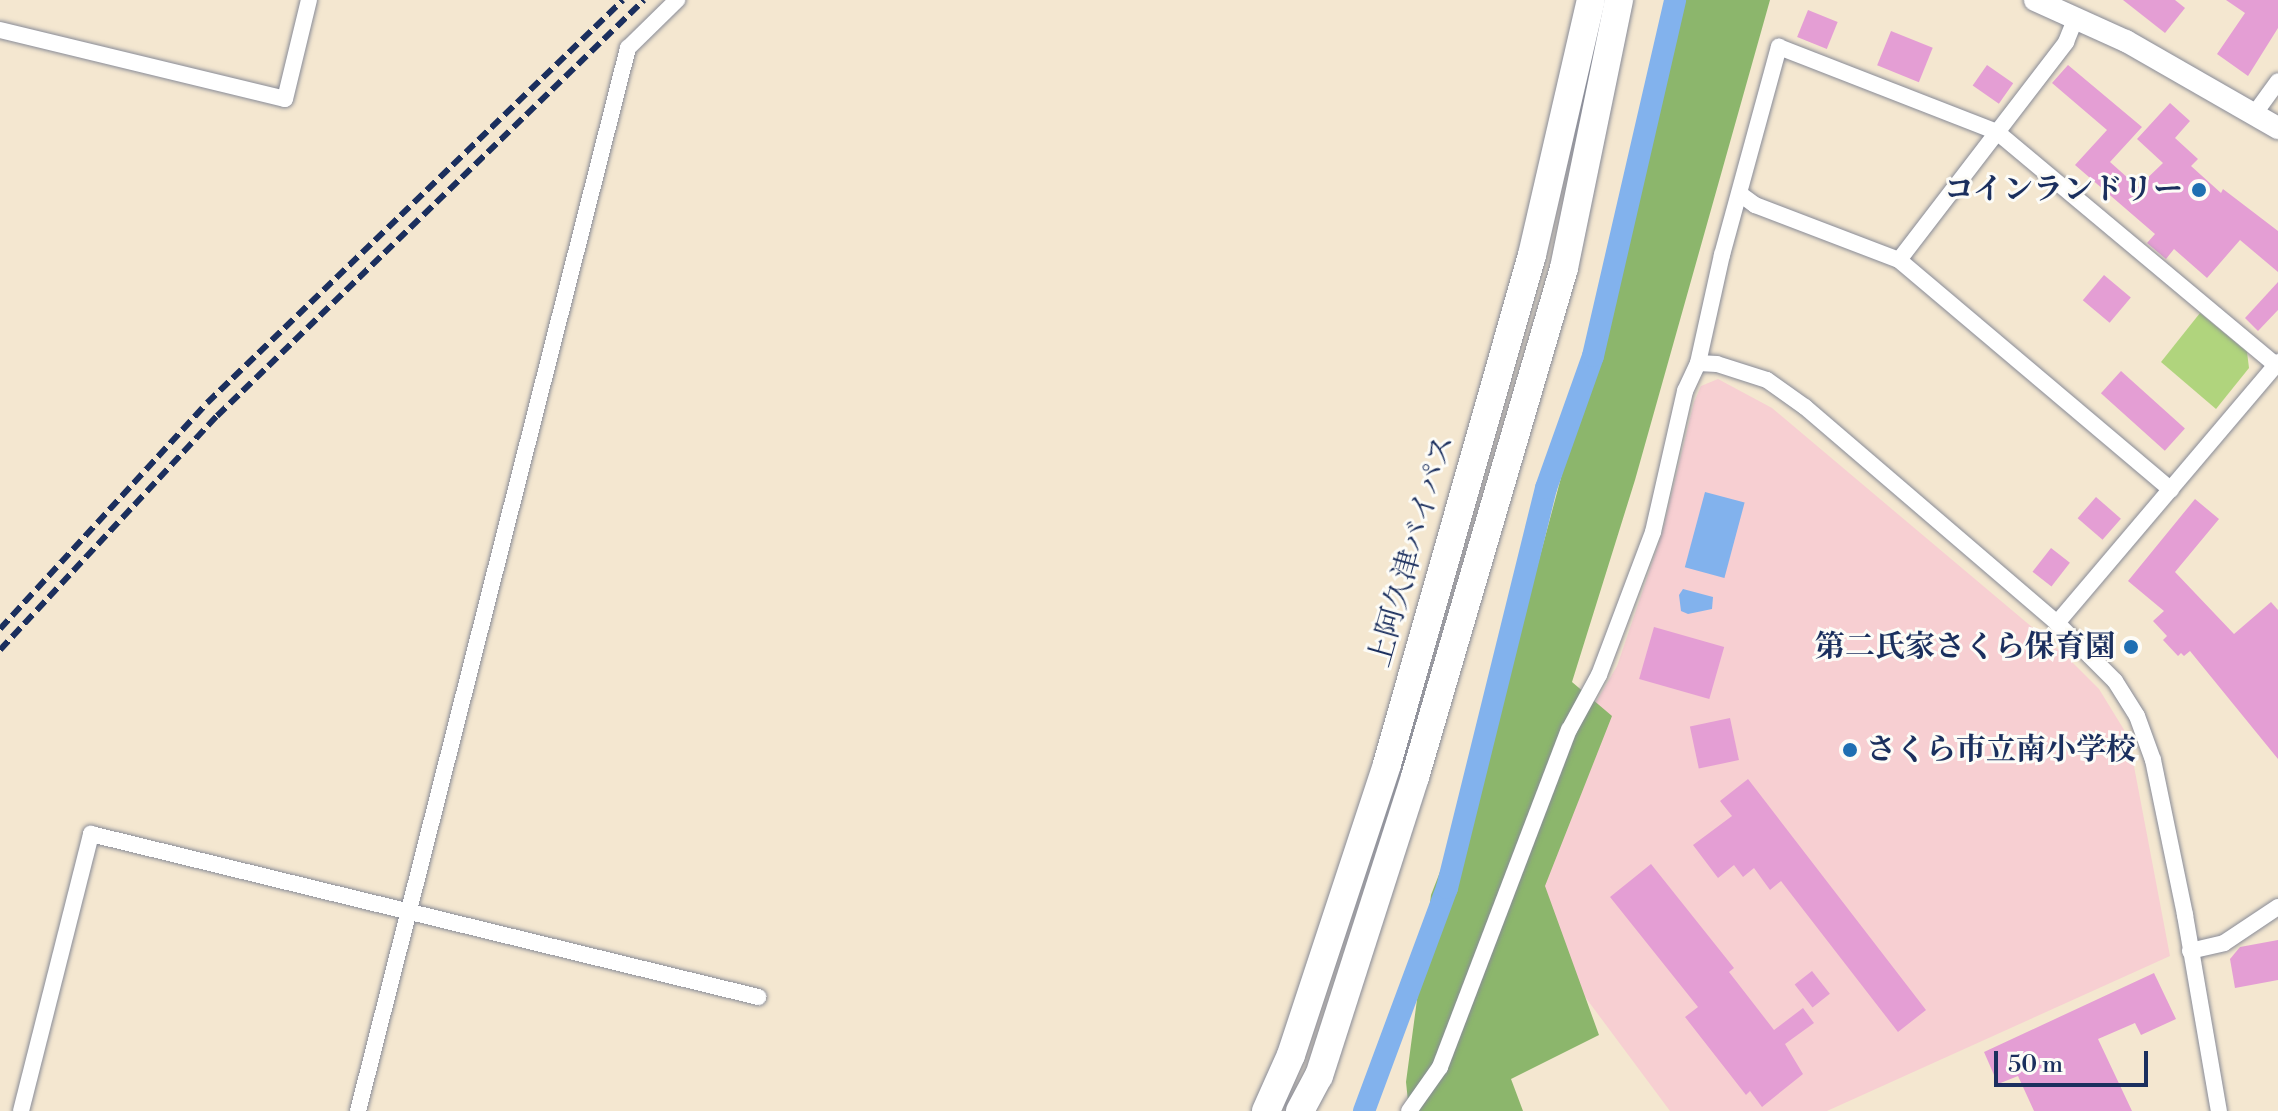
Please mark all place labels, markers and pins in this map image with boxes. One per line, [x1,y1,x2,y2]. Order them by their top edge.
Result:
place label: コインランドリー [1943,172,2183,208]
marker: コインランドリー [2190,181,2208,199]
place label: 第二氏家さくら保育園 [1815,629,2115,665]
marker: 第二氏家さくら保育園 [2122,638,2140,656]
place label: さくら市立南小学校 [1866,732,2136,768]
marker: さくら市立南小学校 [1841,741,1859,759]

